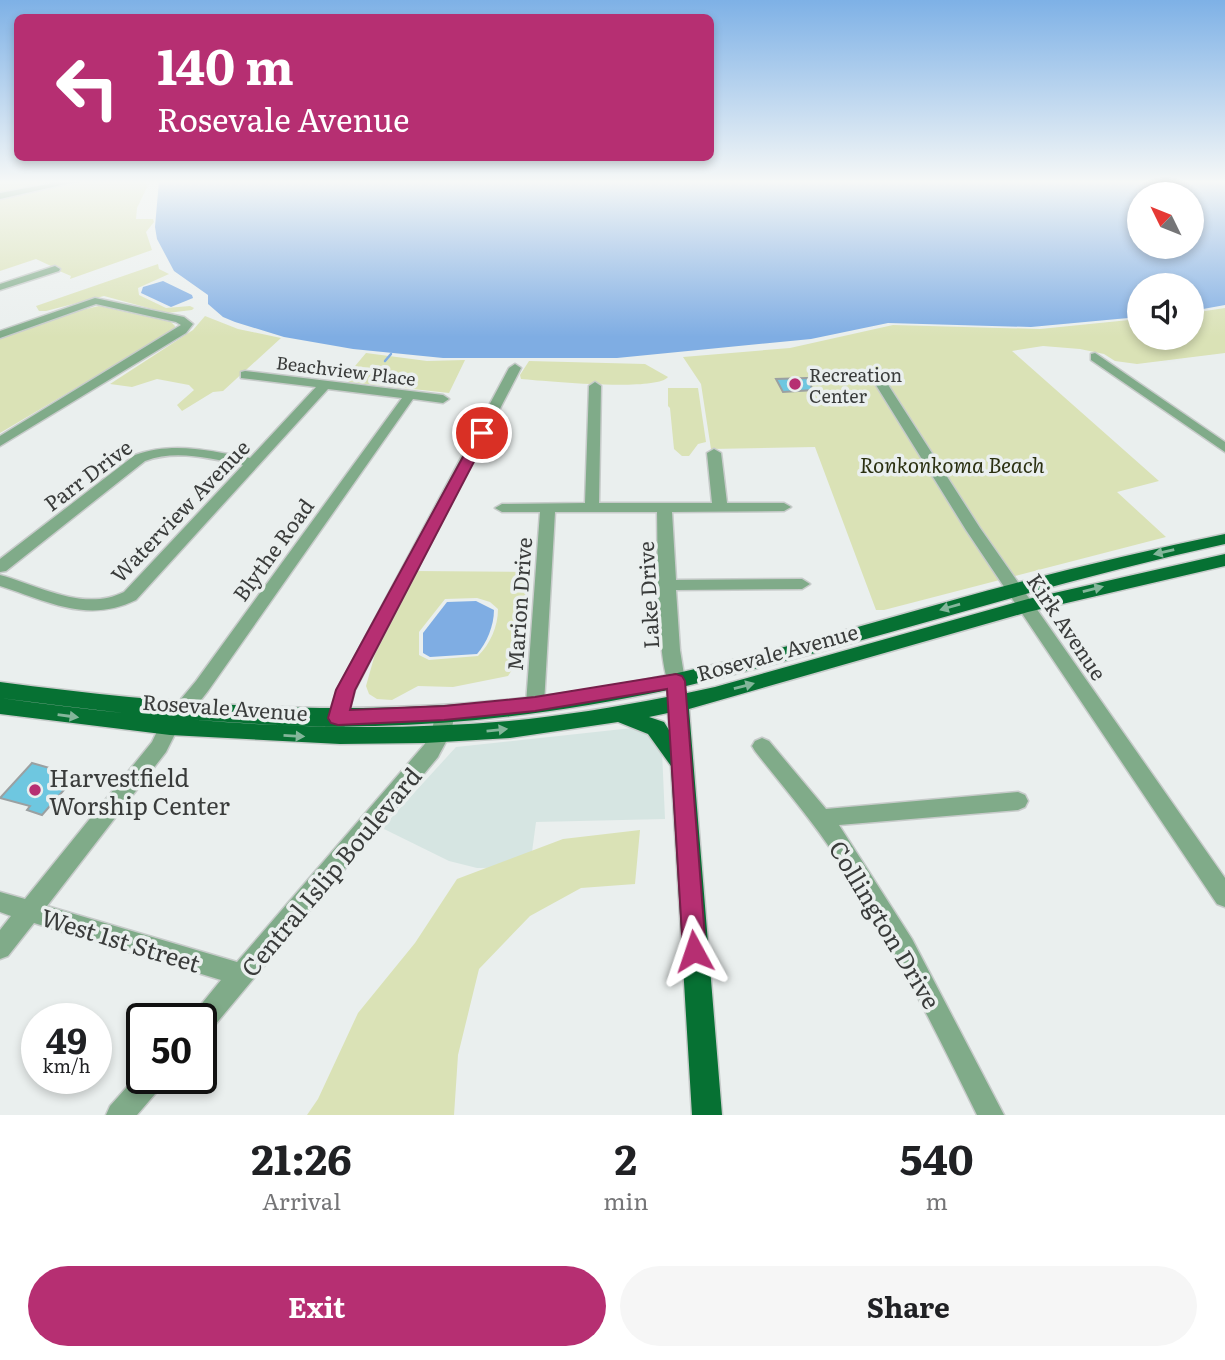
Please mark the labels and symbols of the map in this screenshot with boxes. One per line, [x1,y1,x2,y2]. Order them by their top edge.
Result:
north arrow [1127,182,1204,259]
street label: Beachview Place [275,348,417,392]
place label: Recreation Center [809,361,902,409]
marker: Recreation Center [787,376,803,392]
pin [452,403,512,463]
street label: Parr Drive [37,431,138,517]
street label: Waterview Avenue [102,431,256,589]
park label: Ronkonkoma Beach [859,448,1045,479]
street label: Blythe Road [224,491,320,607]
street label: Marion Drive [498,536,538,672]
street label: Lake Drive [629,540,665,650]
one-way arrow [1153,547,1175,558]
street label: Kirk Avenue [1021,566,1115,686]
one-way arrow [1082,583,1104,594]
one-way arrow [939,603,960,613]
street label: Rosevale Avenue [693,615,861,687]
one-way arrow [733,680,755,691]
street label: Rosevale Avenue [141,685,309,727]
one-way arrow [57,711,79,722]
one-way arrow [486,724,508,735]
one-way arrow [283,730,305,741]
street label: Central Islip Boulevard [232,758,428,983]
place label: Harvestfield Worship Center [49,759,231,822]
marker: Harvestfield Worship Center [27,782,43,798]
street label: Collington Drive [822,833,950,1015]
street label: West 1st Street [37,898,205,980]
position arrow [657,914,731,988]
speed limit sign: 50 [126,1003,217,1094]

